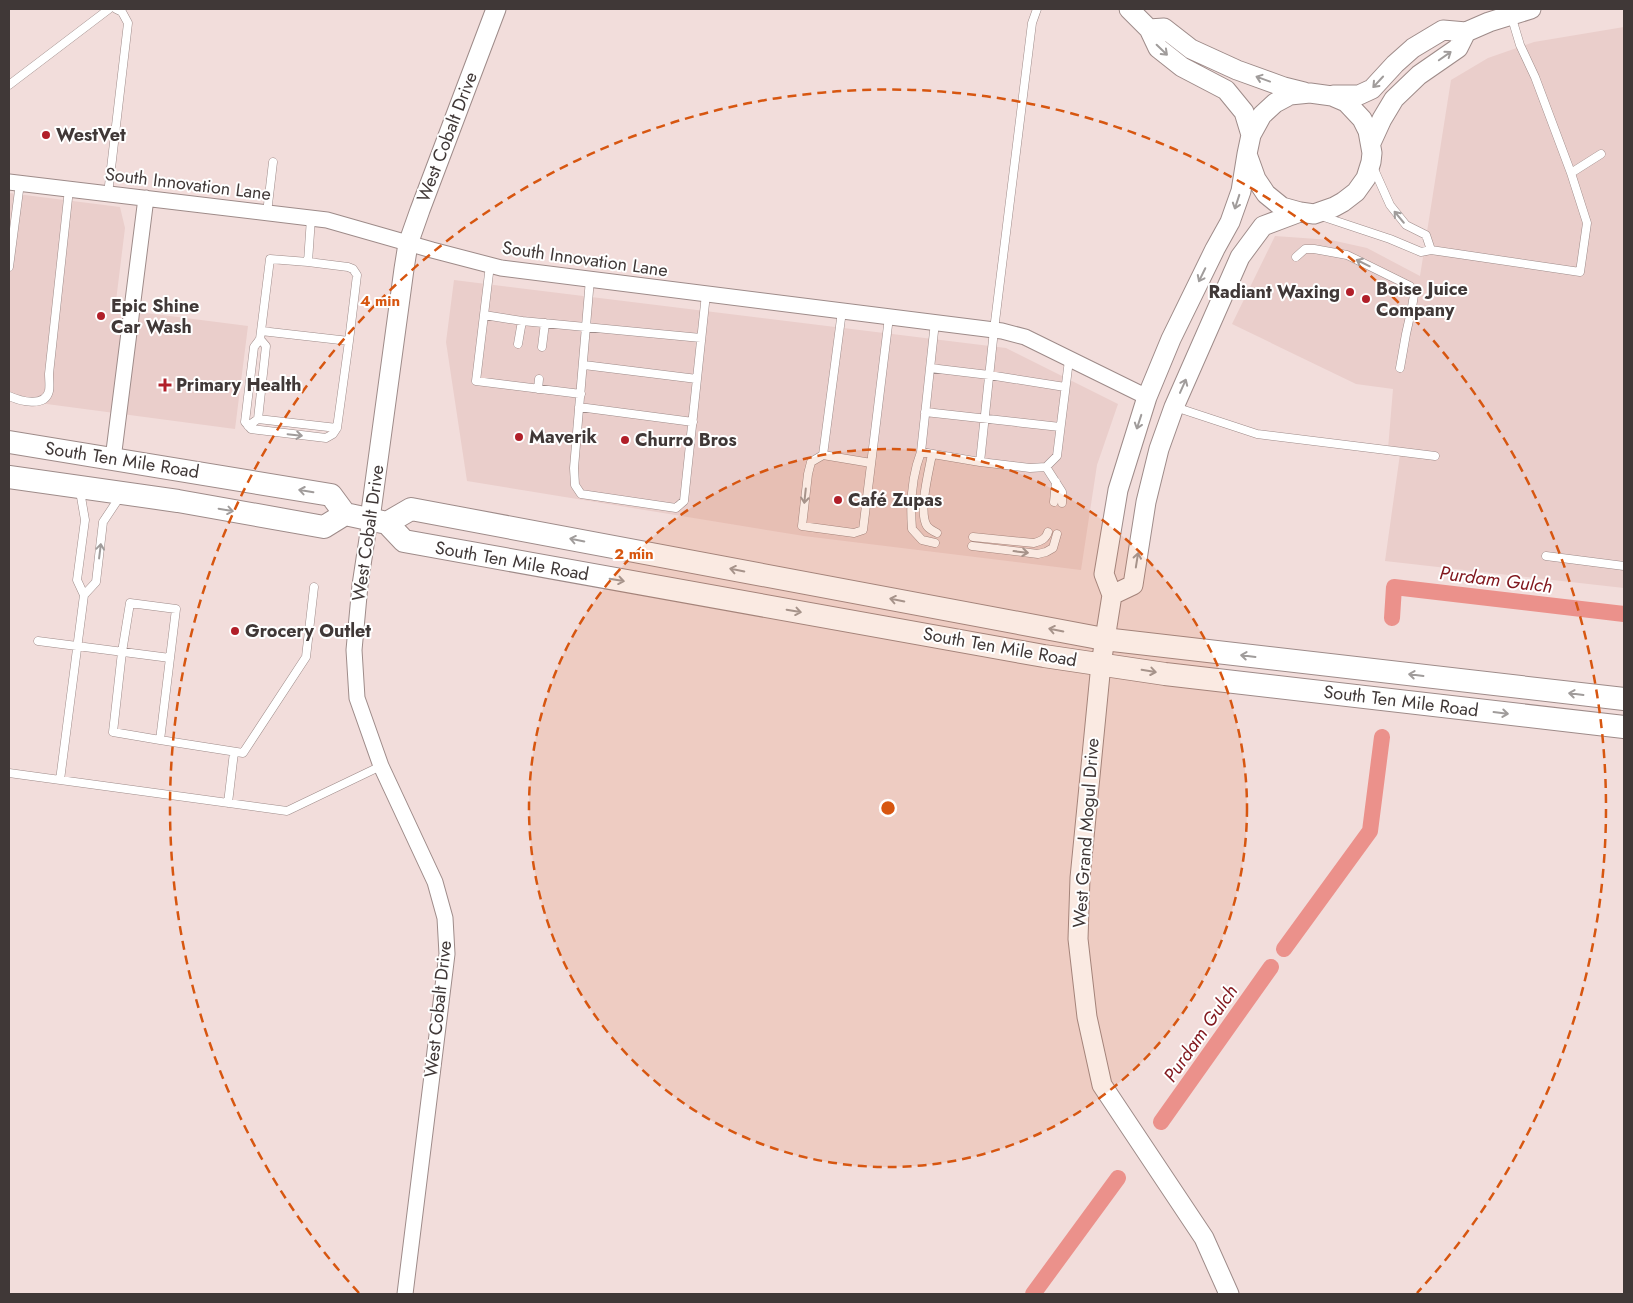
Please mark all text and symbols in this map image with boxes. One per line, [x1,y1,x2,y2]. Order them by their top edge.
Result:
one-way arrow [1156,44,1168,56]
one-way arrow [1438,51,1452,61]
street label: West Cobalt Drive [410,68,484,206]
one-way arrow [1256,74,1271,83]
one-way arrow [1372,76,1384,89]
place label: WestVet [56,122,126,148]
marker: WestVet [40,129,52,141]
street label: South Innovation Lane [104,161,272,207]
one-way arrow [1232,194,1241,209]
one-way arrow [1394,210,1405,223]
street label: South Innovation Lane [501,235,669,283]
one-way arrow [1356,258,1371,268]
one-way arrow [1197,267,1207,282]
place label: Boise Juice Company [1376,276,1468,323]
place label: Radiant Waxing [1208,279,1340,305]
marker: Radiant Waxing [1344,286,1356,298]
text: 4 min [360,290,400,312]
place label: Epic Shine Car Wash [111,293,199,340]
marker: Boise Juice Company [1360,293,1372,305]
marker: Epic Shine Car Wash [95,310,107,322]
place label: Primary Health [176,372,301,398]
marker: Primary Health [158,378,172,392]
one-way arrow [1179,379,1189,394]
one-way arrow [1134,414,1143,429]
place label: Maverik [529,424,598,450]
place label: Churro Bros [635,427,737,453]
one-way arrow [287,430,303,440]
marker: Maverik [513,431,525,443]
marker: Churro Bros [619,434,631,446]
street label: South Ten Mile Road [43,435,201,485]
street label: West Cobalt Drive [346,463,390,603]
one-way arrow [298,485,314,495]
one-way arrow [800,487,810,503]
place label: Café Zupas [848,487,942,513]
marker: Café Zupas [832,494,844,506]
one-way arrow [218,505,234,515]
street label: South Ten Mile Road [433,535,591,587]
one-way arrow [570,535,586,545]
text: 2 min [614,543,654,565]
one-way arrow [95,544,104,560]
one-way arrow [1012,547,1028,557]
one-way arrow [1132,552,1142,568]
water label: Purdam Gulch [1438,559,1554,600]
one-way arrow [729,565,745,575]
one-way arrow [609,575,625,585]
one-way arrow [889,595,905,605]
one-way arrow [786,607,802,617]
place label: Grocery Outlet [245,618,371,644]
street label: South Ten Mile Road [921,621,1079,673]
marker: Grocery Outlet [229,625,241,637]
one-way arrow [1049,625,1065,634]
one-way arrow [1240,651,1256,661]
one-way arrow [1140,667,1156,677]
one-way arrow [1408,670,1424,680]
street label: South Ten Mile Road [1322,679,1480,723]
one-way arrow [1568,689,1584,699]
one-way arrow [1493,708,1509,718]
street label: West Grand Mogul Drive [1066,737,1106,929]
centre of rings [879,799,897,817]
street label: West Cobalt Drive [418,939,458,1079]
water label: Purdam Gulch [1157,979,1244,1088]

